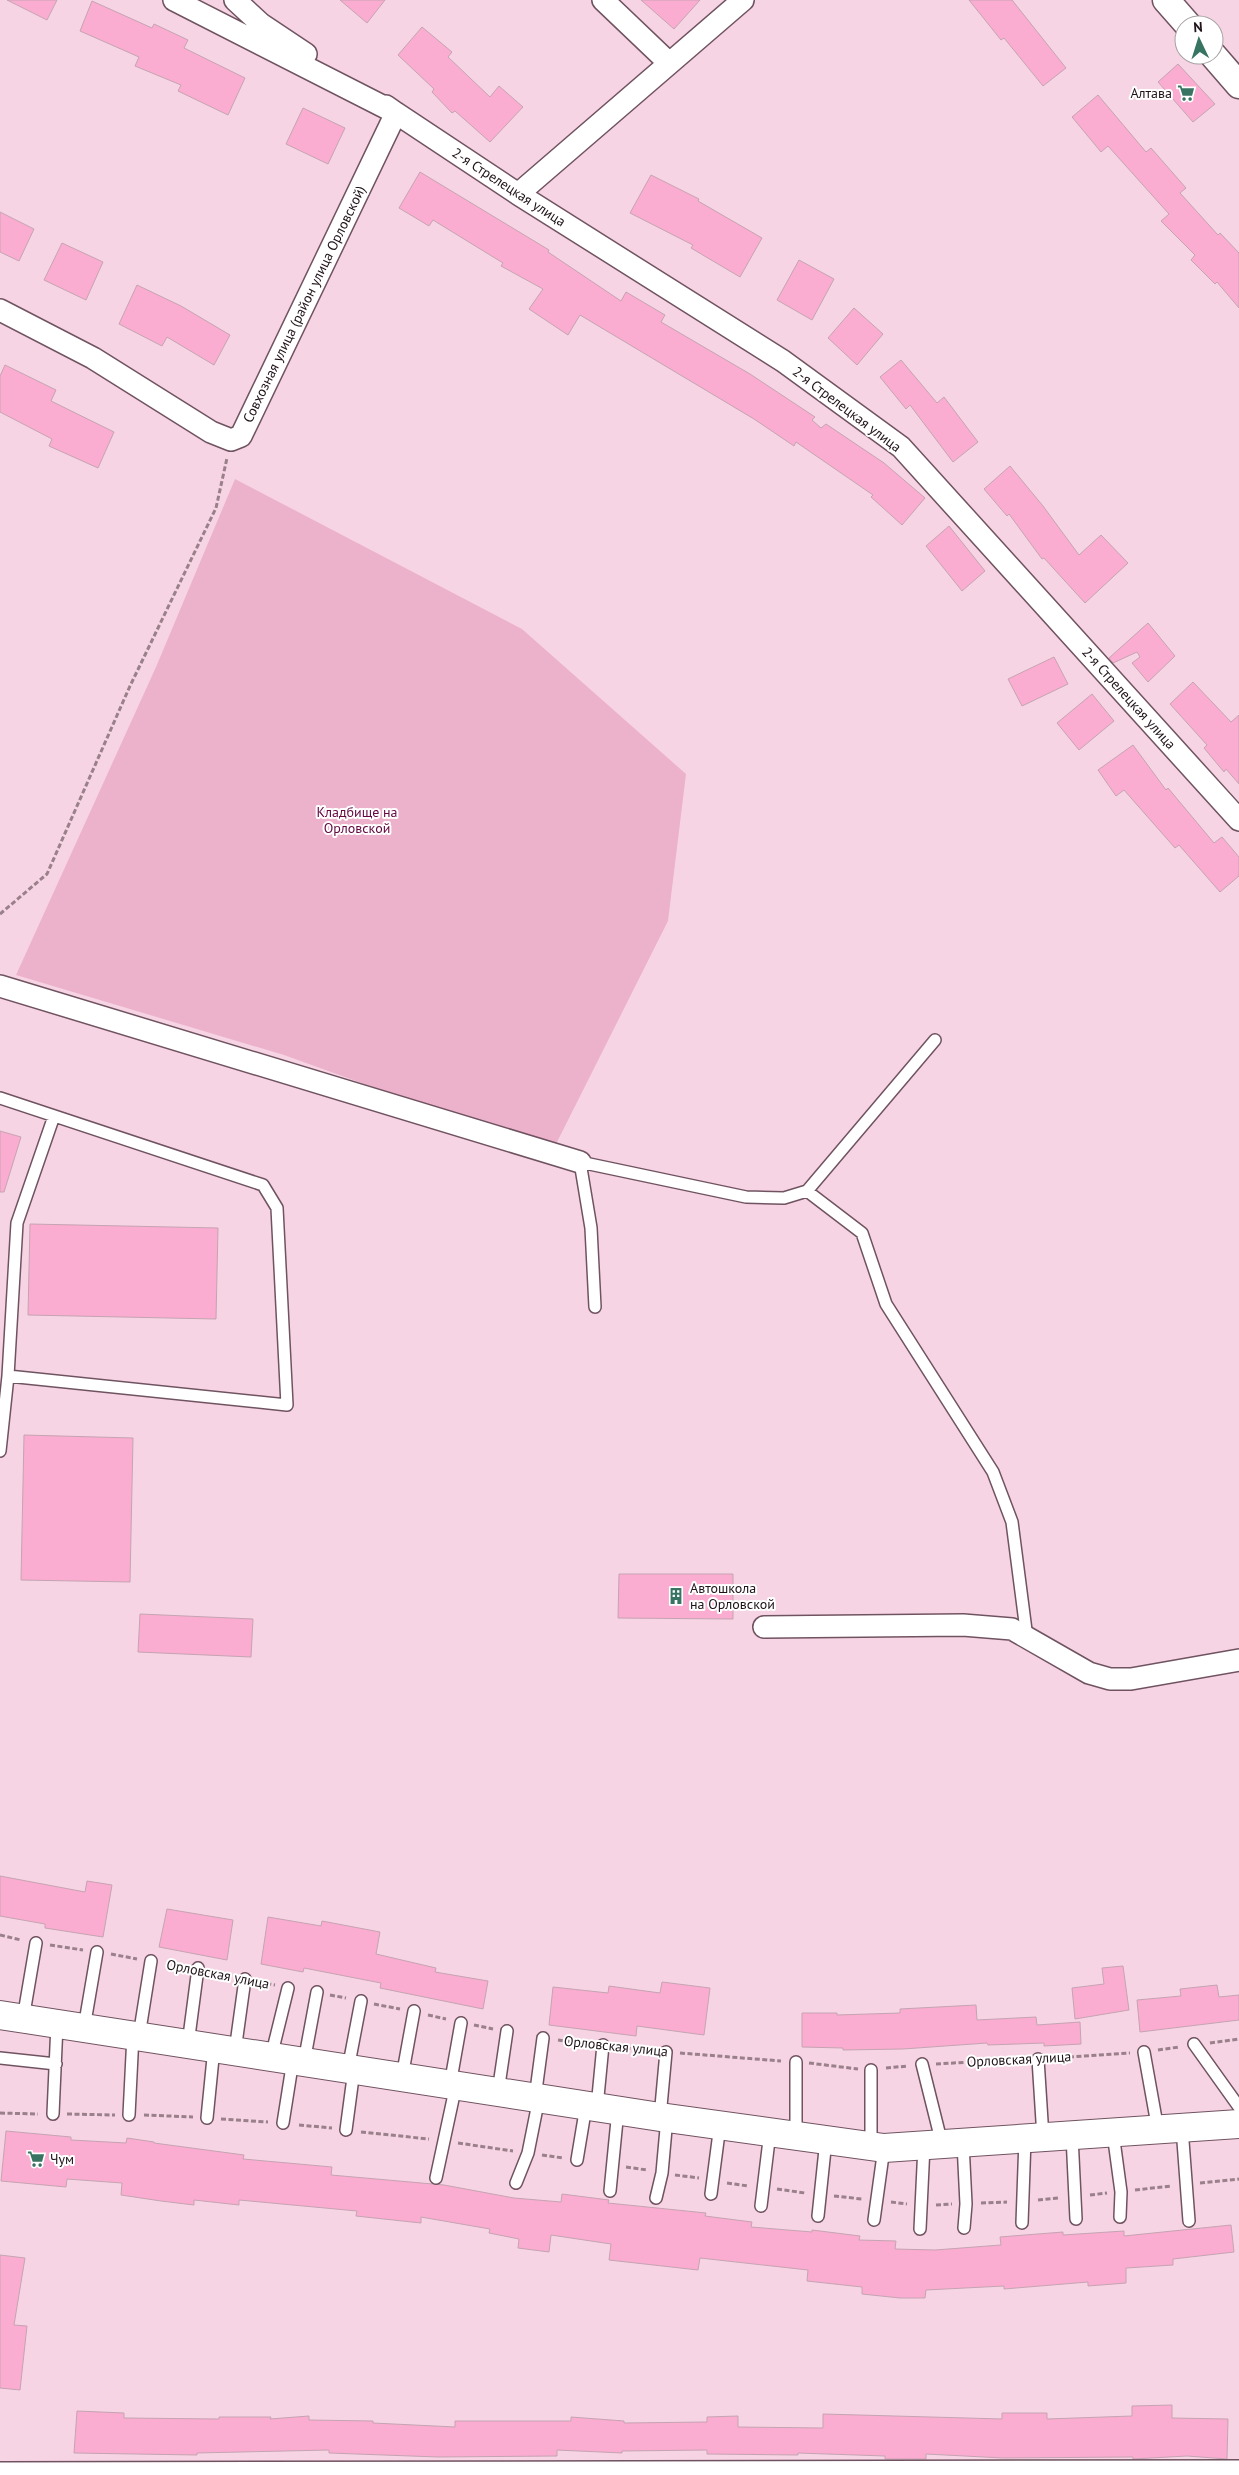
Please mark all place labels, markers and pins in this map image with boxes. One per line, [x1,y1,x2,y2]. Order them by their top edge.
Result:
supermarket icon: Алтава [1176,83,1196,103]
place label: Алтава [1130,84,1172,102]
place label: Автошкола на Орловской [690,1579,775,1613]
building icon: Автошкола на Орловской [666,1586,686,1606]
supermarket icon: Чум [26,2149,46,2169]
place label: Чум [50,2150,74,2168]

